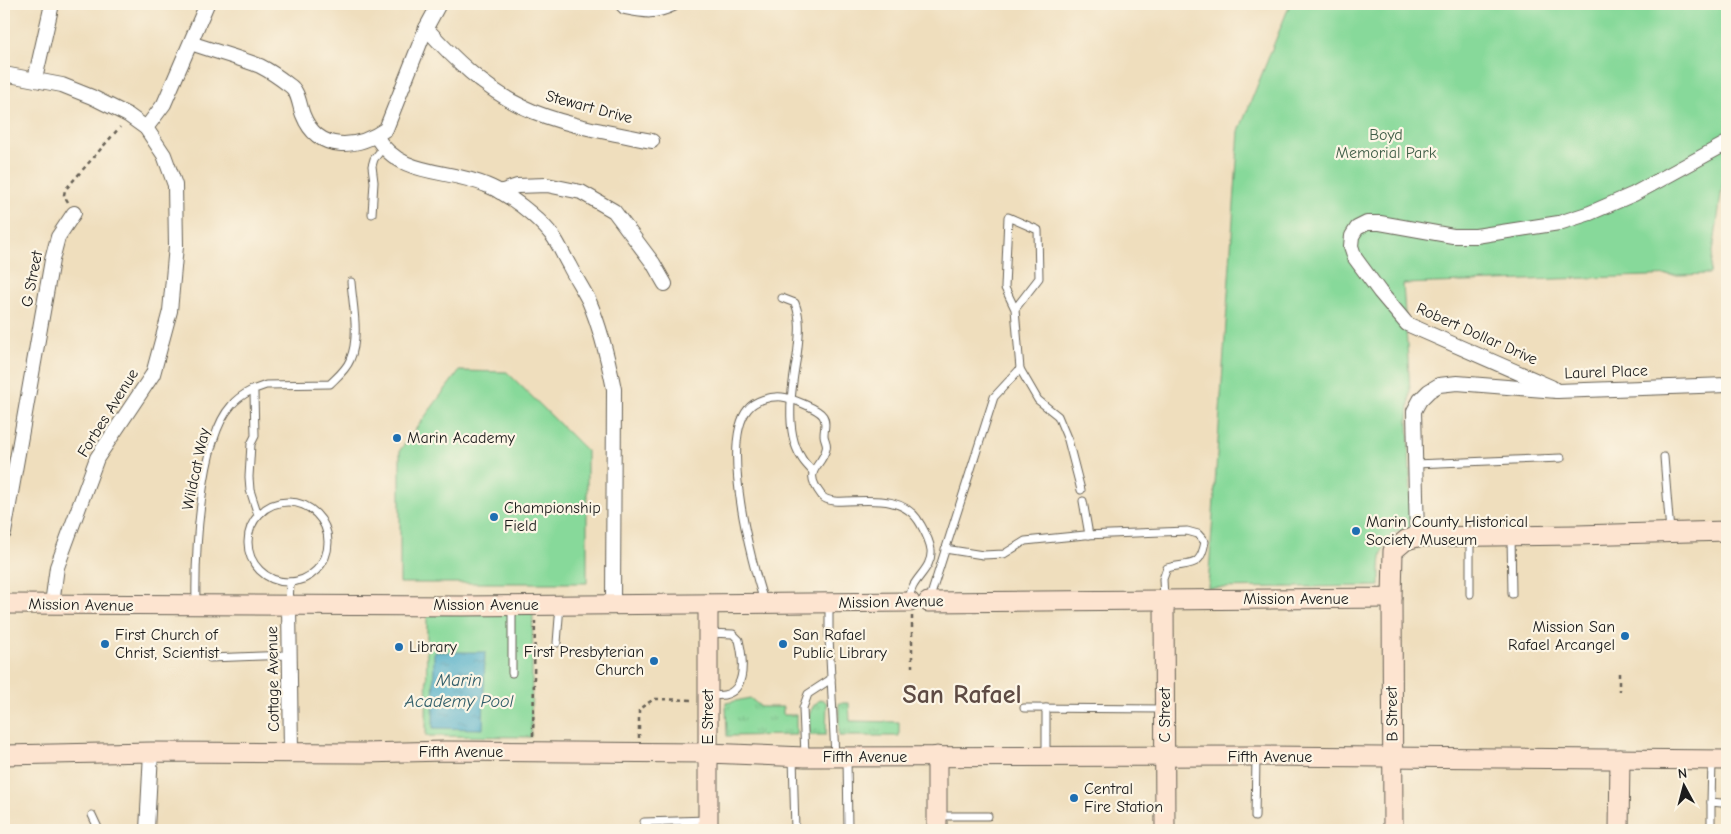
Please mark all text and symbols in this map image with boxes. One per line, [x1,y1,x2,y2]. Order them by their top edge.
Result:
street label: Stewart Drive [544,87,634,127]
park label: Boyd Memorial Park [1336,126,1437,162]
street label: G Street [18,249,46,309]
street label: Robert Dollar Drive [1414,299,1540,369]
street label: Laurel Place [1564,362,1648,382]
street label: Forbes Avenue [74,366,142,460]
street label: Wildcat Way [179,425,214,512]
place label: Marin Academy [407,429,516,447]
marker: Marin Academy [391,432,403,444]
place label: Championship Field [504,499,601,535]
marker: Championship Field [488,511,500,523]
place label: Marin County Historical Society Museum [1366,513,1528,549]
marker: Marin County Historical Society Museum [1350,525,1362,537]
street label: Mission Avenue [1243,590,1349,608]
street label: Mission Avenue [838,592,944,612]
street label: Mission Avenue [28,595,134,615]
street label: Mission Avenue [433,596,539,614]
place label: Mission San Rafael Arcangel [1508,618,1615,654]
place label: First Church of Christ, Scientist [115,626,219,662]
street label: Cottage Avenue [263,626,283,732]
place label: San Rafael Public Library [793,626,888,662]
marker: Mission San Rafael Arcangel [1619,630,1631,642]
marker: First Church of Christ, Scientist [99,638,111,650]
place label: Library [409,638,458,656]
marker: San Rafael Public Library [777,638,789,650]
marker: Library [393,641,405,653]
place label: First Presbyterian Church [524,643,644,679]
marker: First Presbyterian Church [648,655,660,667]
water label: Marin Academy Pool [404,670,515,712]
district label: San Rafael [902,680,1022,710]
street label: B Street [1383,686,1401,742]
street label: C Street [1156,687,1174,743]
street label: E Street [699,689,717,745]
street label: Fifth Avenue [419,743,503,761]
street label: Fifth Avenue [823,748,907,766]
street label: Fifth Avenue [1228,748,1312,766]
north arrow [1658,762,1708,812]
text: N [1677,765,1688,783]
place label: Central Fire Station [1084,780,1163,816]
marker: Central Fire Station [1068,792,1080,804]

